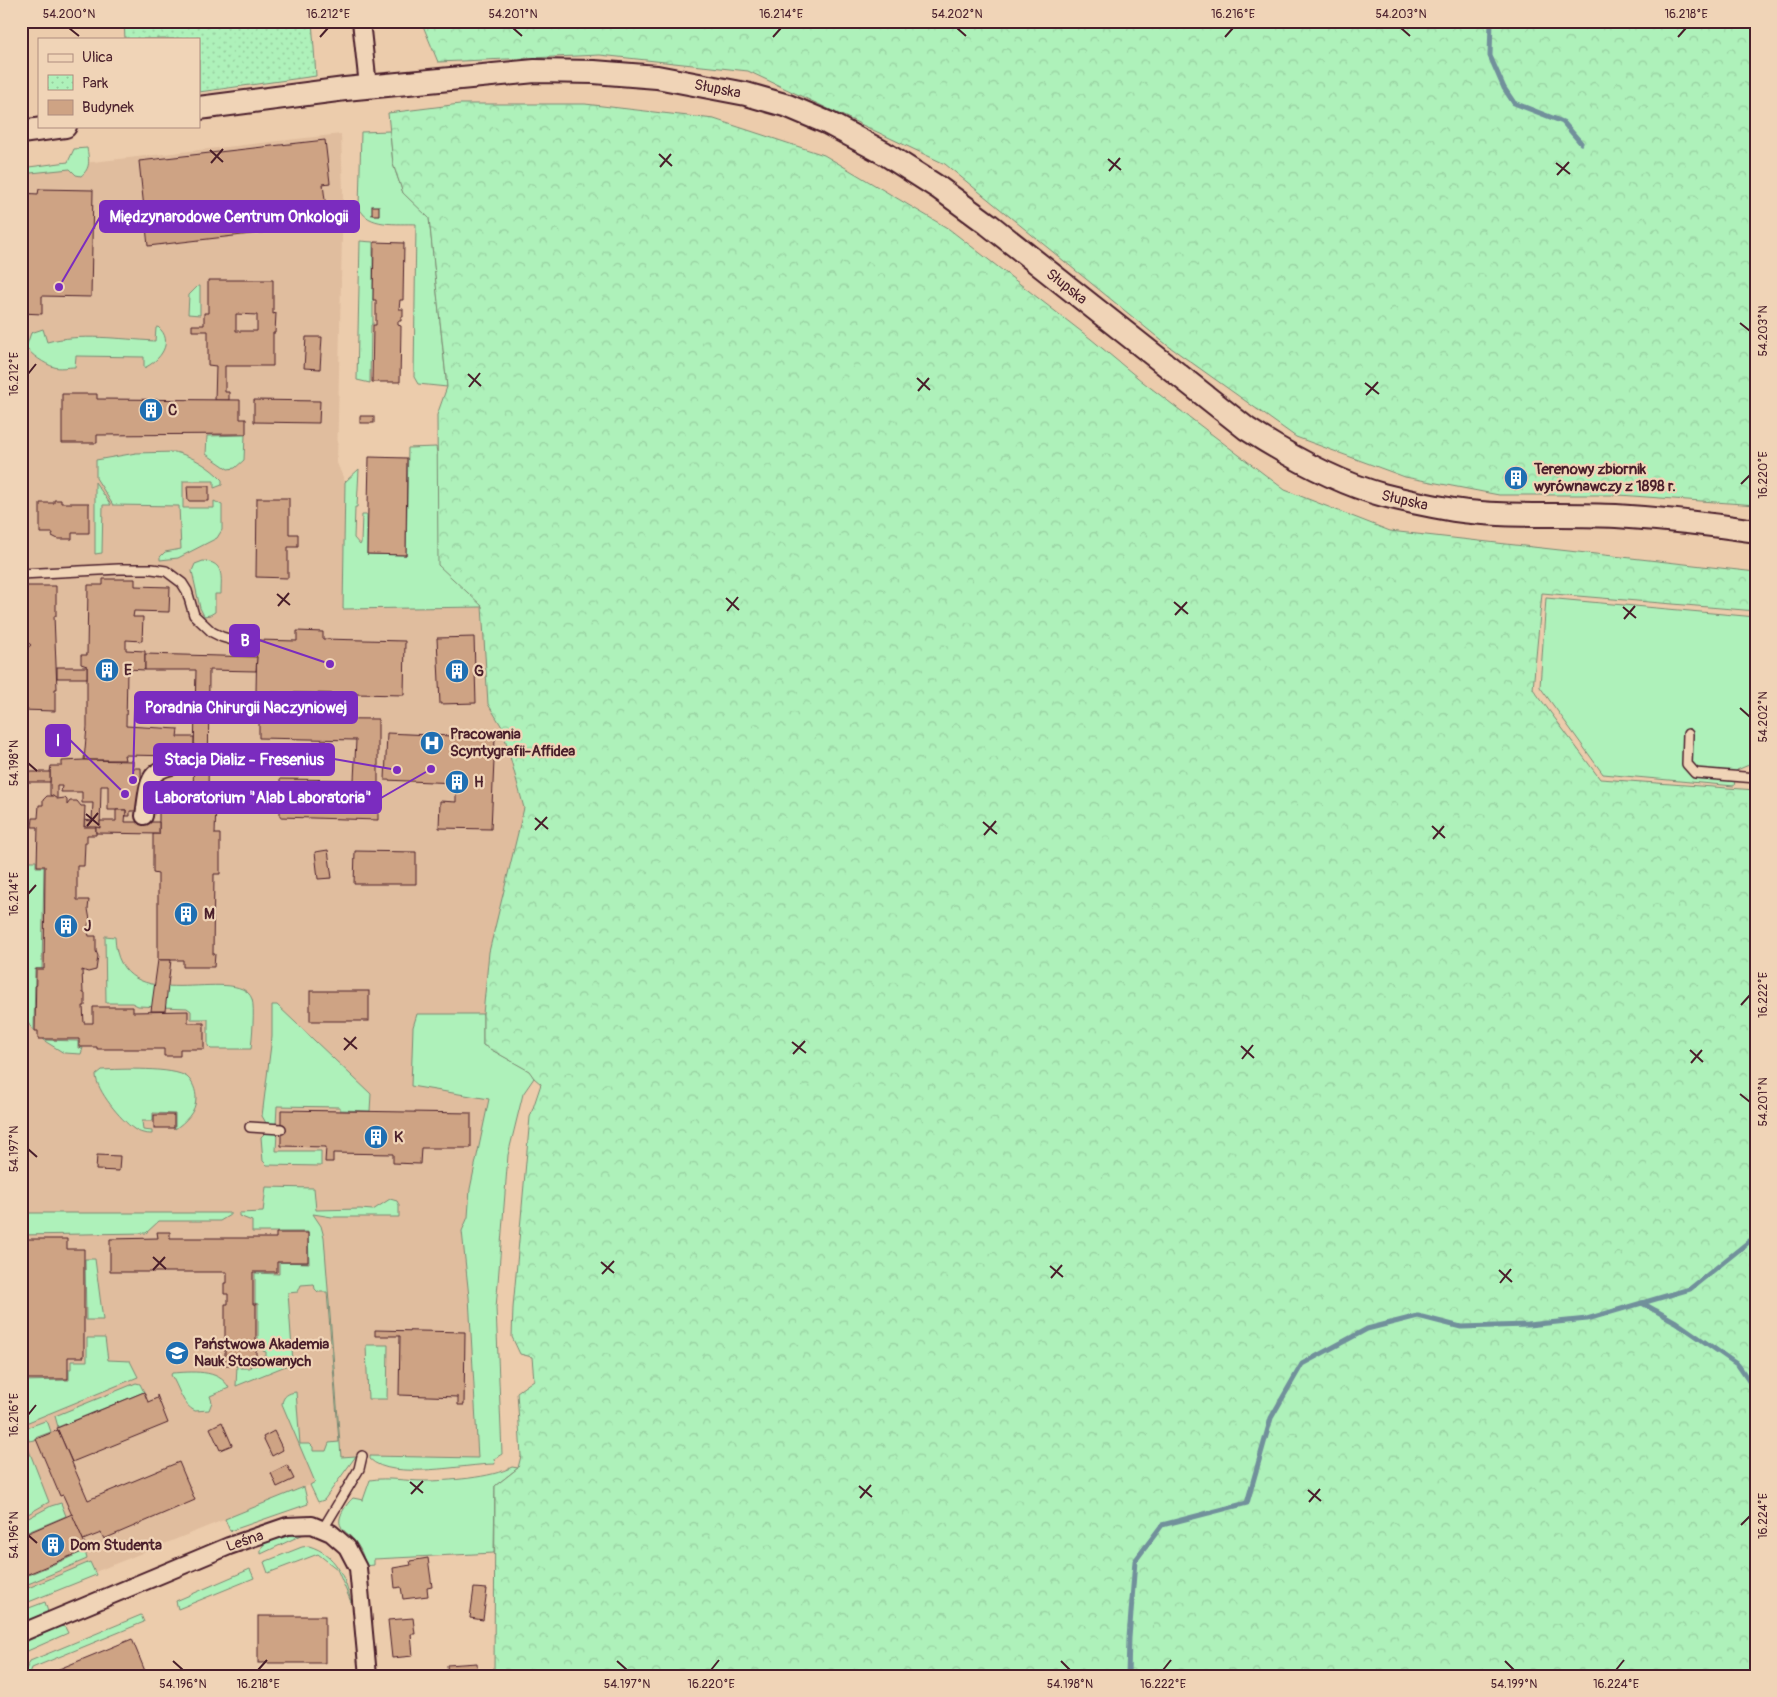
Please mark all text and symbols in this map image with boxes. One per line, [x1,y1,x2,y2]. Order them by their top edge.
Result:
text: 54.200°N [43,7,95,22]
text: 16.212°E [306,7,350,22]
text: 54.201°N [488,7,538,22]
text: 16.214°E [759,7,803,22]
text: 54.202°N [931,7,983,22]
text: 16.216°E [1211,7,1255,22]
text: 54.203°N [1375,7,1427,22]
text: 16.218°E [1664,7,1708,22]
legend [38,38,200,128]
text: Ulica [82,48,113,67]
text: Park [82,74,109,93]
street label: Słupska [693,75,742,103]
text: Budynek [82,98,135,117]
callout: Międzynarodowe Centrum Onkologii [100,201,359,232]
text: Międzynarodowe Centrum Onkologii [110,207,349,227]
street label: Słupska [1042,265,1091,309]
text: 54.203°N [1756,305,1771,357]
text: 16.212°E [7,352,22,396]
building icon: C [138,397,164,423]
place label: C [168,401,177,420]
text: 16.220°E [1756,451,1771,499]
place label: Terenowy zbiornik wyrównawczy z 1898 r. [1533,460,1676,496]
building icon: Terenowy zbiornik wyrównawczy z 1898 r. [1503,465,1529,491]
street label: Słupska [1379,486,1430,515]
callout: B [230,625,259,656]
text: B [240,631,250,651]
building icon: E [94,657,120,683]
building icon: G [444,658,470,684]
place label: E [124,661,132,680]
place label: G [474,662,484,681]
text: 54.202°N [1756,691,1771,743]
callout: Poradnia Chirurgii Naczyniowej [135,692,357,723]
text: Poradnia Chirurgii Naczyniowej [145,698,348,718]
callout: I [46,725,70,756]
place label: Pracowania Scyntygrafii-Affidea [450,725,575,761]
hospital icon: Pracowania Scyntygrafii-Affidea [419,730,445,756]
text: I [56,731,60,751]
text: 54.198°N [7,740,22,786]
callout: Stacja Dializ - Fresenius [154,744,334,775]
text: Stacja Dializ - Fresenius [164,750,325,770]
building icon: H [444,769,470,795]
place label: H [474,773,484,792]
callout: Laboratorium "Alab Laboratoria" [144,782,381,813]
text: Laboratorium "Alab Laboratoria" [154,788,372,808]
text: 16.214°E [7,872,22,916]
building icon: M [173,901,199,927]
place label: M [204,905,215,924]
building icon: J [53,913,79,939]
place label: J [84,917,91,936]
text: 16.222°E [1756,972,1771,1018]
text: 54.201°N [1756,1077,1771,1127]
building icon: K [363,1124,389,1150]
text: 54.197°N [7,1126,22,1172]
place label: K [394,1128,403,1147]
place label: Państwowa Akademia Nauk Stosowanych [194,1335,329,1371]
school or university icon: Państwowa Akademia Nauk Stosowanych [164,1340,190,1366]
text: 16.216°E [7,1393,22,1437]
text: 16.224°E [1756,1493,1771,1539]
text: 54.196°N [7,1511,22,1559]
street label: Leśna [224,1526,266,1556]
building icon: Dom Studenta [40,1532,66,1558]
place label: Dom Studenta [70,1536,162,1555]
text: 54.196°N [159,1677,207,1692]
text: 16.218°E [236,1677,280,1692]
text: 54.197°N [604,1677,650,1692]
text: 16.220°E [687,1677,735,1692]
text: 54.198°N [1047,1677,1093,1692]
text: 16.222°E [1140,1677,1186,1692]
text: 54.199°N [1491,1677,1537,1692]
text: 16.224°E [1593,1677,1639,1692]

